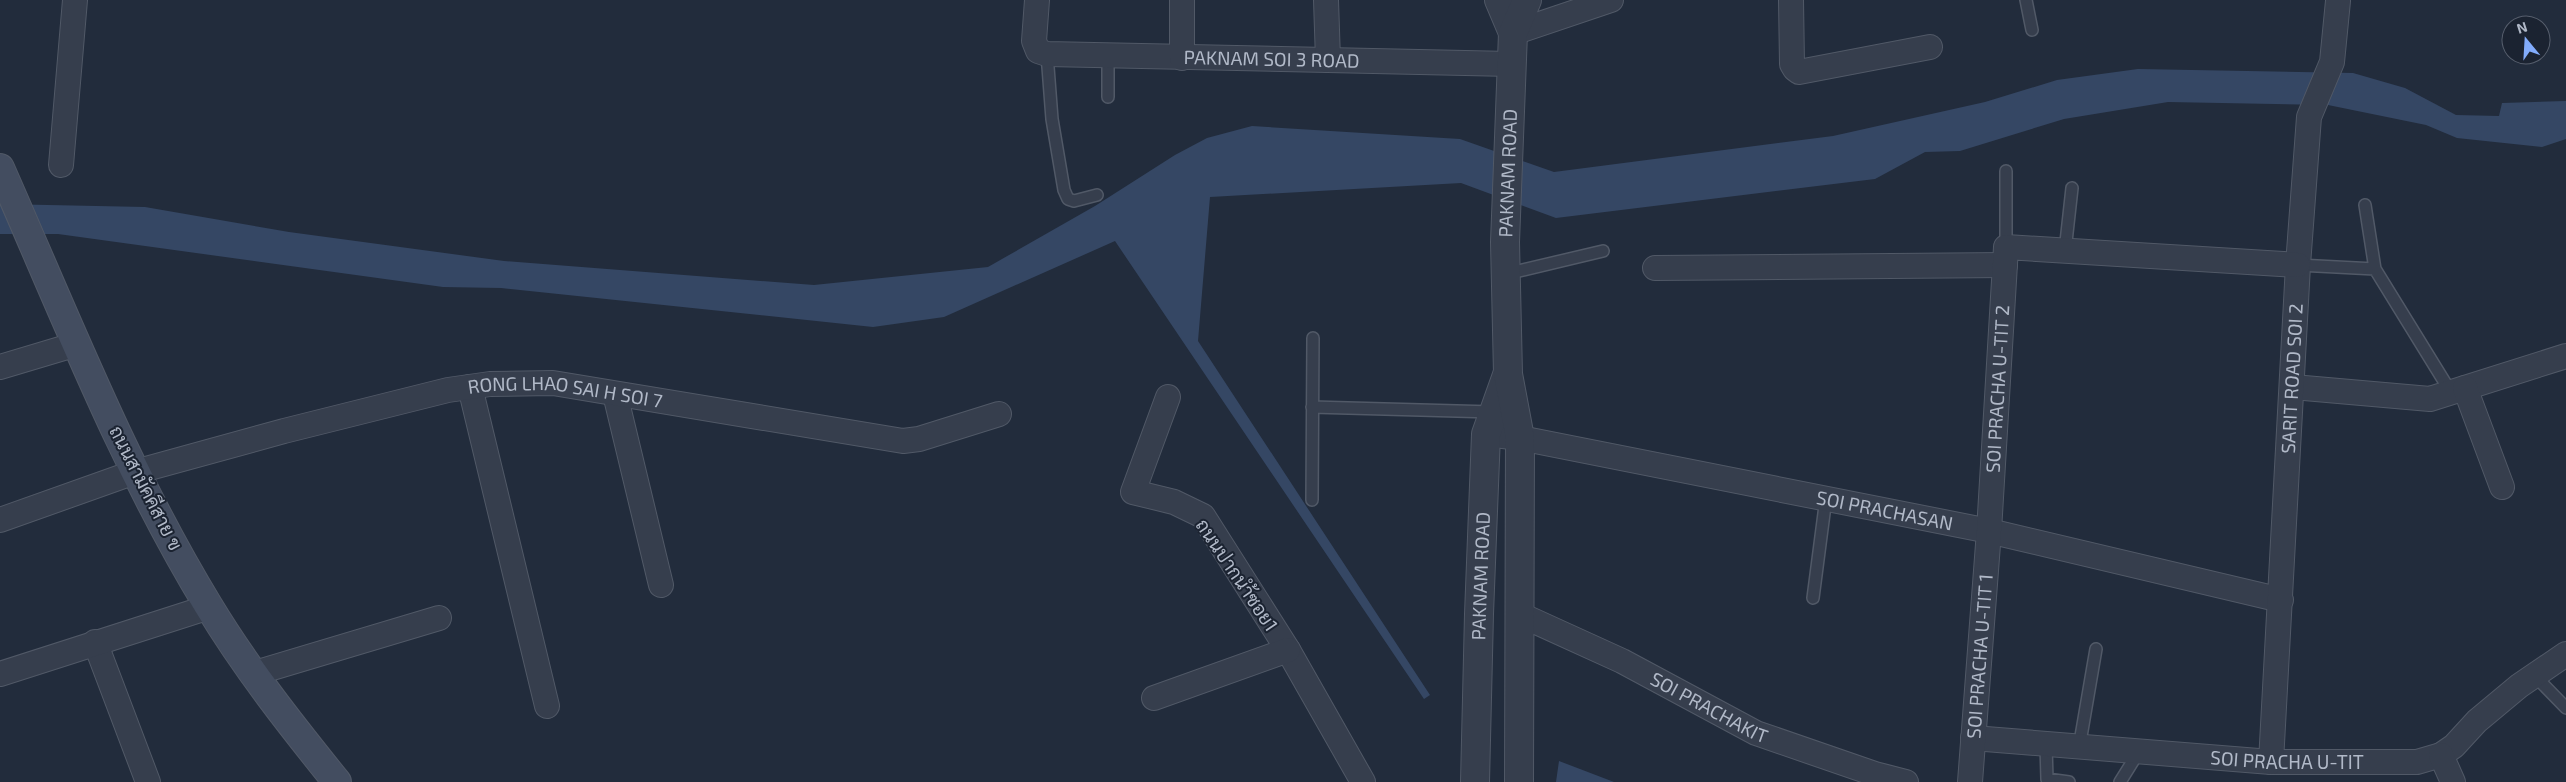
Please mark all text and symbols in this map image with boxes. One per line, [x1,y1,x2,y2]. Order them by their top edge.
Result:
north arrow [2501,15,2551,65]
text: N [2514,18,2529,37]
street label: PAKNAM SOI 3 ROAD [1183,45,1360,72]
street label: PAKNAM ROAD [1493,108,1521,238]
street label: SARIT ROAD SOI 2 [2276,303,2307,454]
street label: SOI PRACHA U-TIT 2 [1980,304,2014,474]
street label: RONG LHAO SAI H SOI 7 [466,371,665,412]
street label: ถนนสามัคคีสาย ข [105,422,188,554]
street label: SOI PRACHASAN [1815,485,1955,535]
street label: PAKNAM ROAD [1466,511,1494,641]
street label: ถนนปากนำ้ซอย1 [1191,514,1283,635]
street label: SOI PRACHA U-TIT 1 [1961,573,1997,740]
street label: SOI PRACHAKIT [1647,667,1771,747]
street label: SOI PRACHA U-TIT [2209,745,2364,773]

